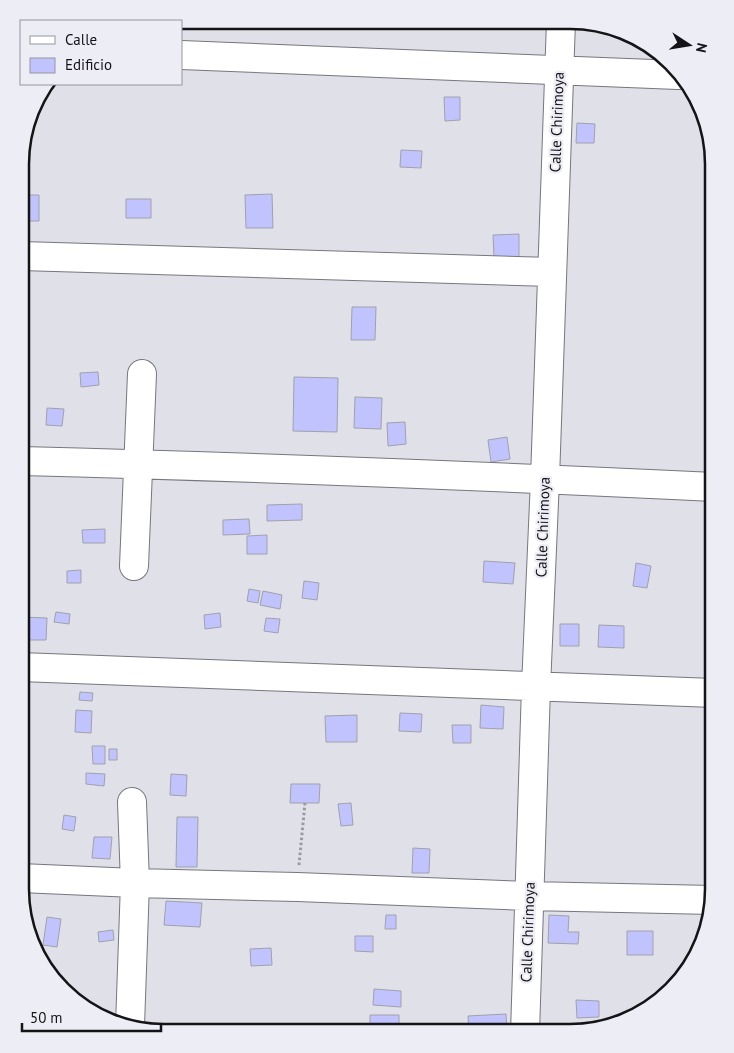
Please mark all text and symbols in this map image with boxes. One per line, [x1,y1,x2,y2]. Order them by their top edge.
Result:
legend [20,20,182,85]
north arrow [664,20,714,70]
text: Calle [65,30,97,49]
text: N [692,41,711,54]
text: Edificio [65,55,112,74]
street label: Calle Chirimoya [545,71,568,173]
street label: Calle Chirimoya [531,476,554,578]
street label: Calle Chirimoya [516,881,539,983]
scale bar [22,1000,161,1032]
text: 50 m [30,1008,63,1027]

